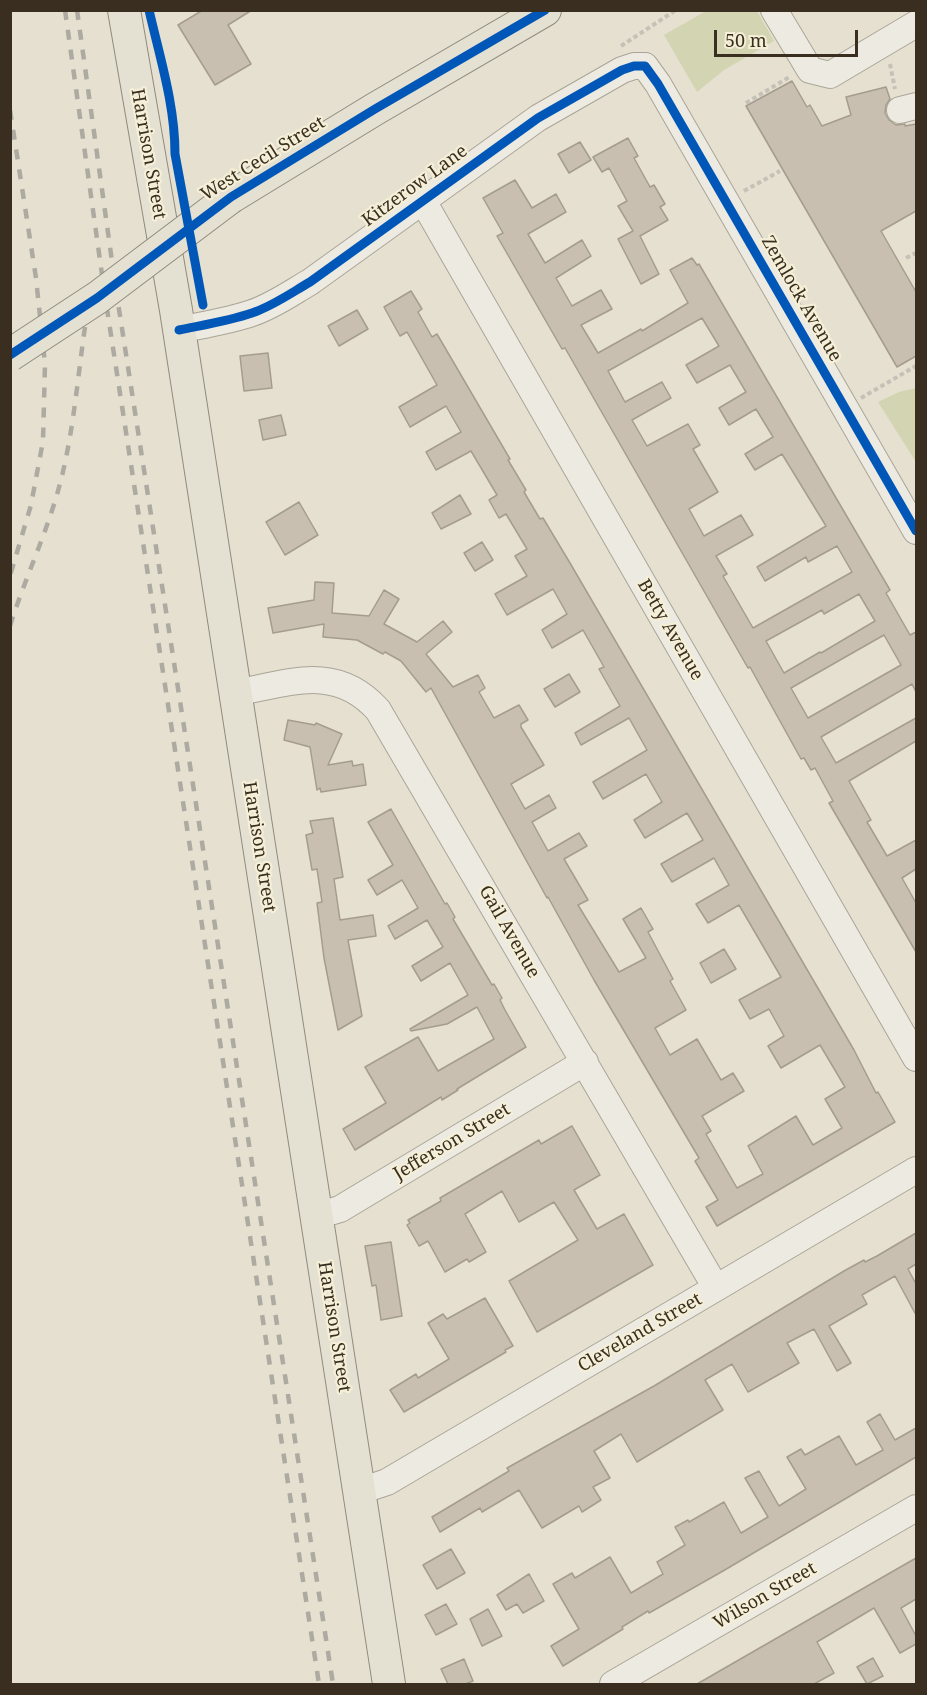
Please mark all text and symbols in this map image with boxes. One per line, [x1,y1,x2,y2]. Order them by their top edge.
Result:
scale bar [717,18,861,56]
text: 50 m [725,28,767,52]
street label: Harrison Street [126,87,170,221]
street label: West Cecil Street [197,112,329,206]
street label: Kitzerow Lane [358,140,472,232]
street label: Zemlock Avenue [756,232,846,366]
street label: Betty Avenue [632,576,708,684]
street label: Harrison Street [238,780,280,914]
street label: Gail Avenue [474,882,544,982]
street label: Jefferson Street [390,1099,514,1185]
street label: Harrison Street [313,1260,355,1394]
street label: Cleveland Street [574,1289,706,1377]
street label: Wilson Street [710,1558,820,1634]

